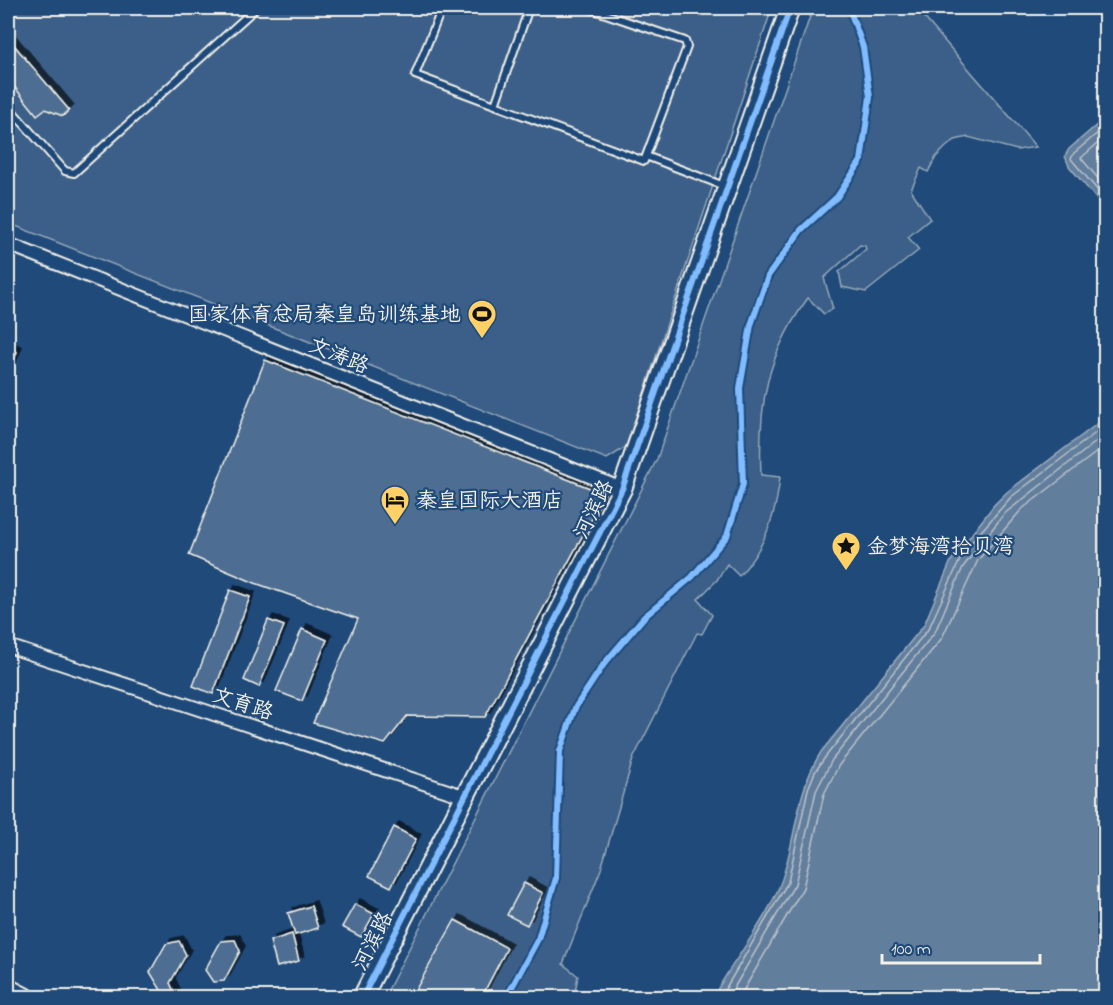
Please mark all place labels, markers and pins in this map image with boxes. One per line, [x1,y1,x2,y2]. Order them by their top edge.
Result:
sports icon: 国家体育总局秦皇岛训练基地 [466,298,498,340]
place label: 国家体育总局秦皇岛训练基地 [188,301,461,331]
hotel icon: 秦皇国际大酒店 [379,484,411,526]
place label: 秦皇国际大酒店 [416,487,563,517]
place icon: 金梦海湾拾贝湾 [830,530,862,572]
place label: 金梦海湾拾贝湾 [867,533,1014,563]

